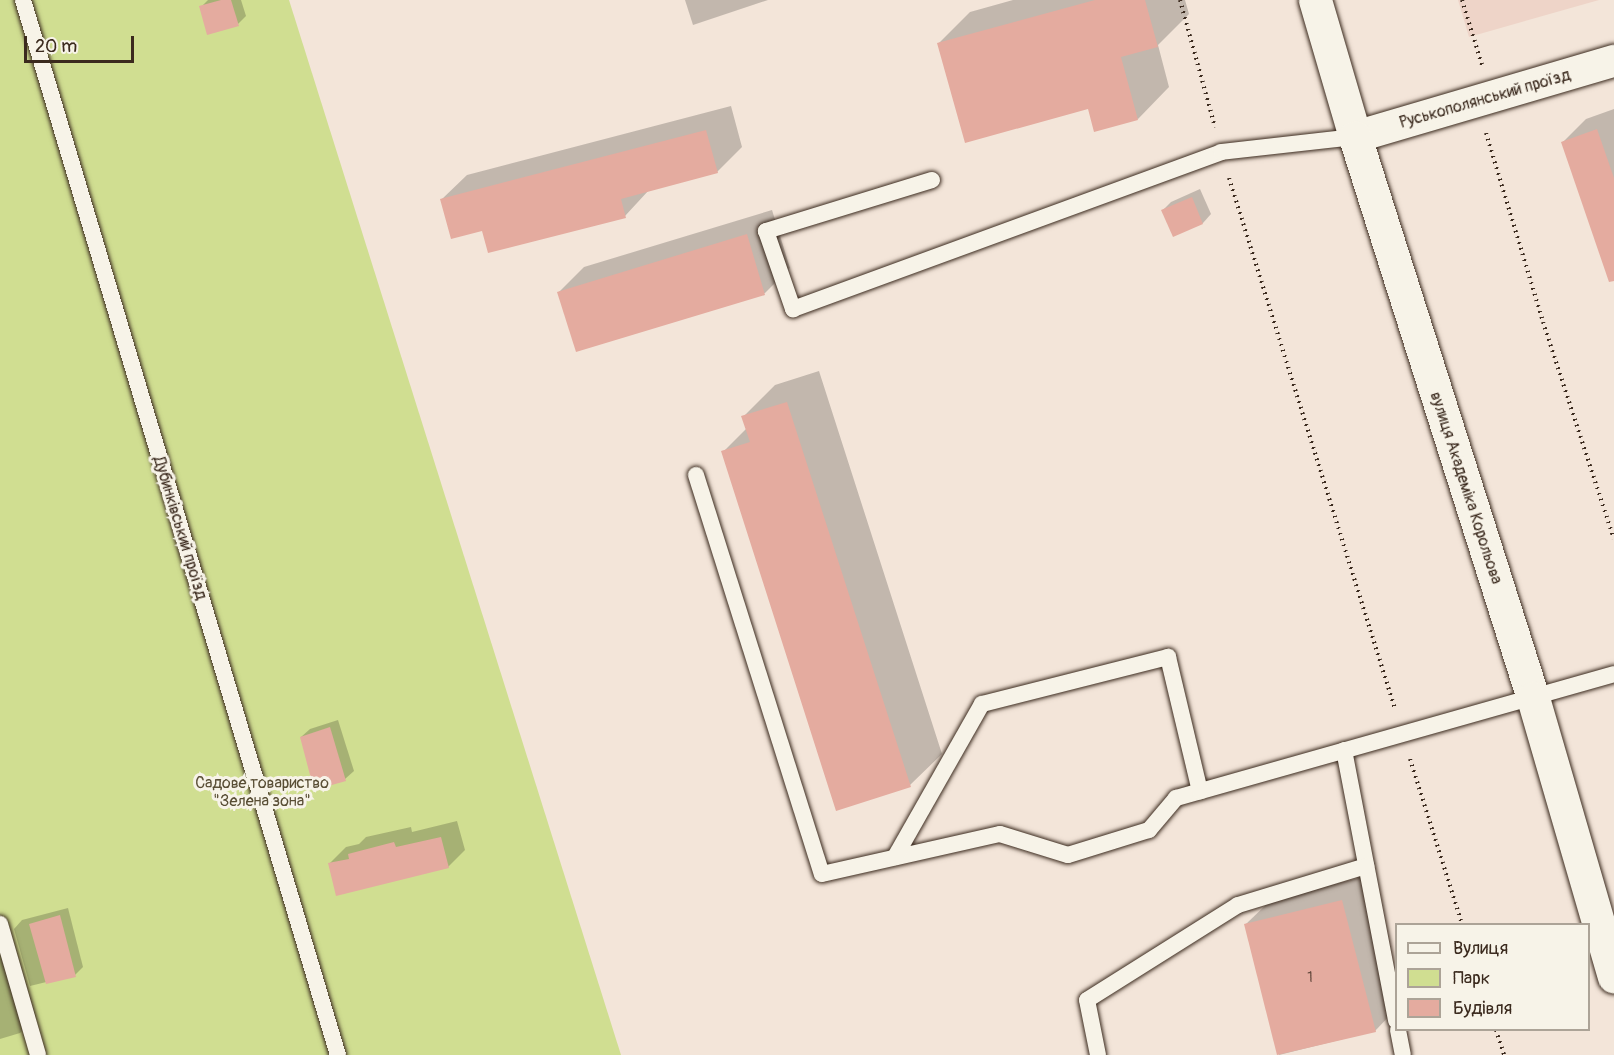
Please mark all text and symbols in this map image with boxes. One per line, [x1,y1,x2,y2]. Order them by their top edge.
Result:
scale bar [27,24,136,62]
text: 20 m [35,35,77,58]
street label: Руськополянський проїзд [1397,65,1573,133]
street label: вулиця Академіка Корольова [1426,389,1506,587]
street label: Дубинківський проїзд [149,454,211,602]
park label: Садове товариство "Зелена зона" [195,773,329,811]
legend [1395,923,1590,1031]
text: Вулиця [1453,937,1508,960]
text: Парк [1453,967,1490,990]
house number: 1 [1307,970,1313,986]
text: Будівля [1453,997,1512,1020]

